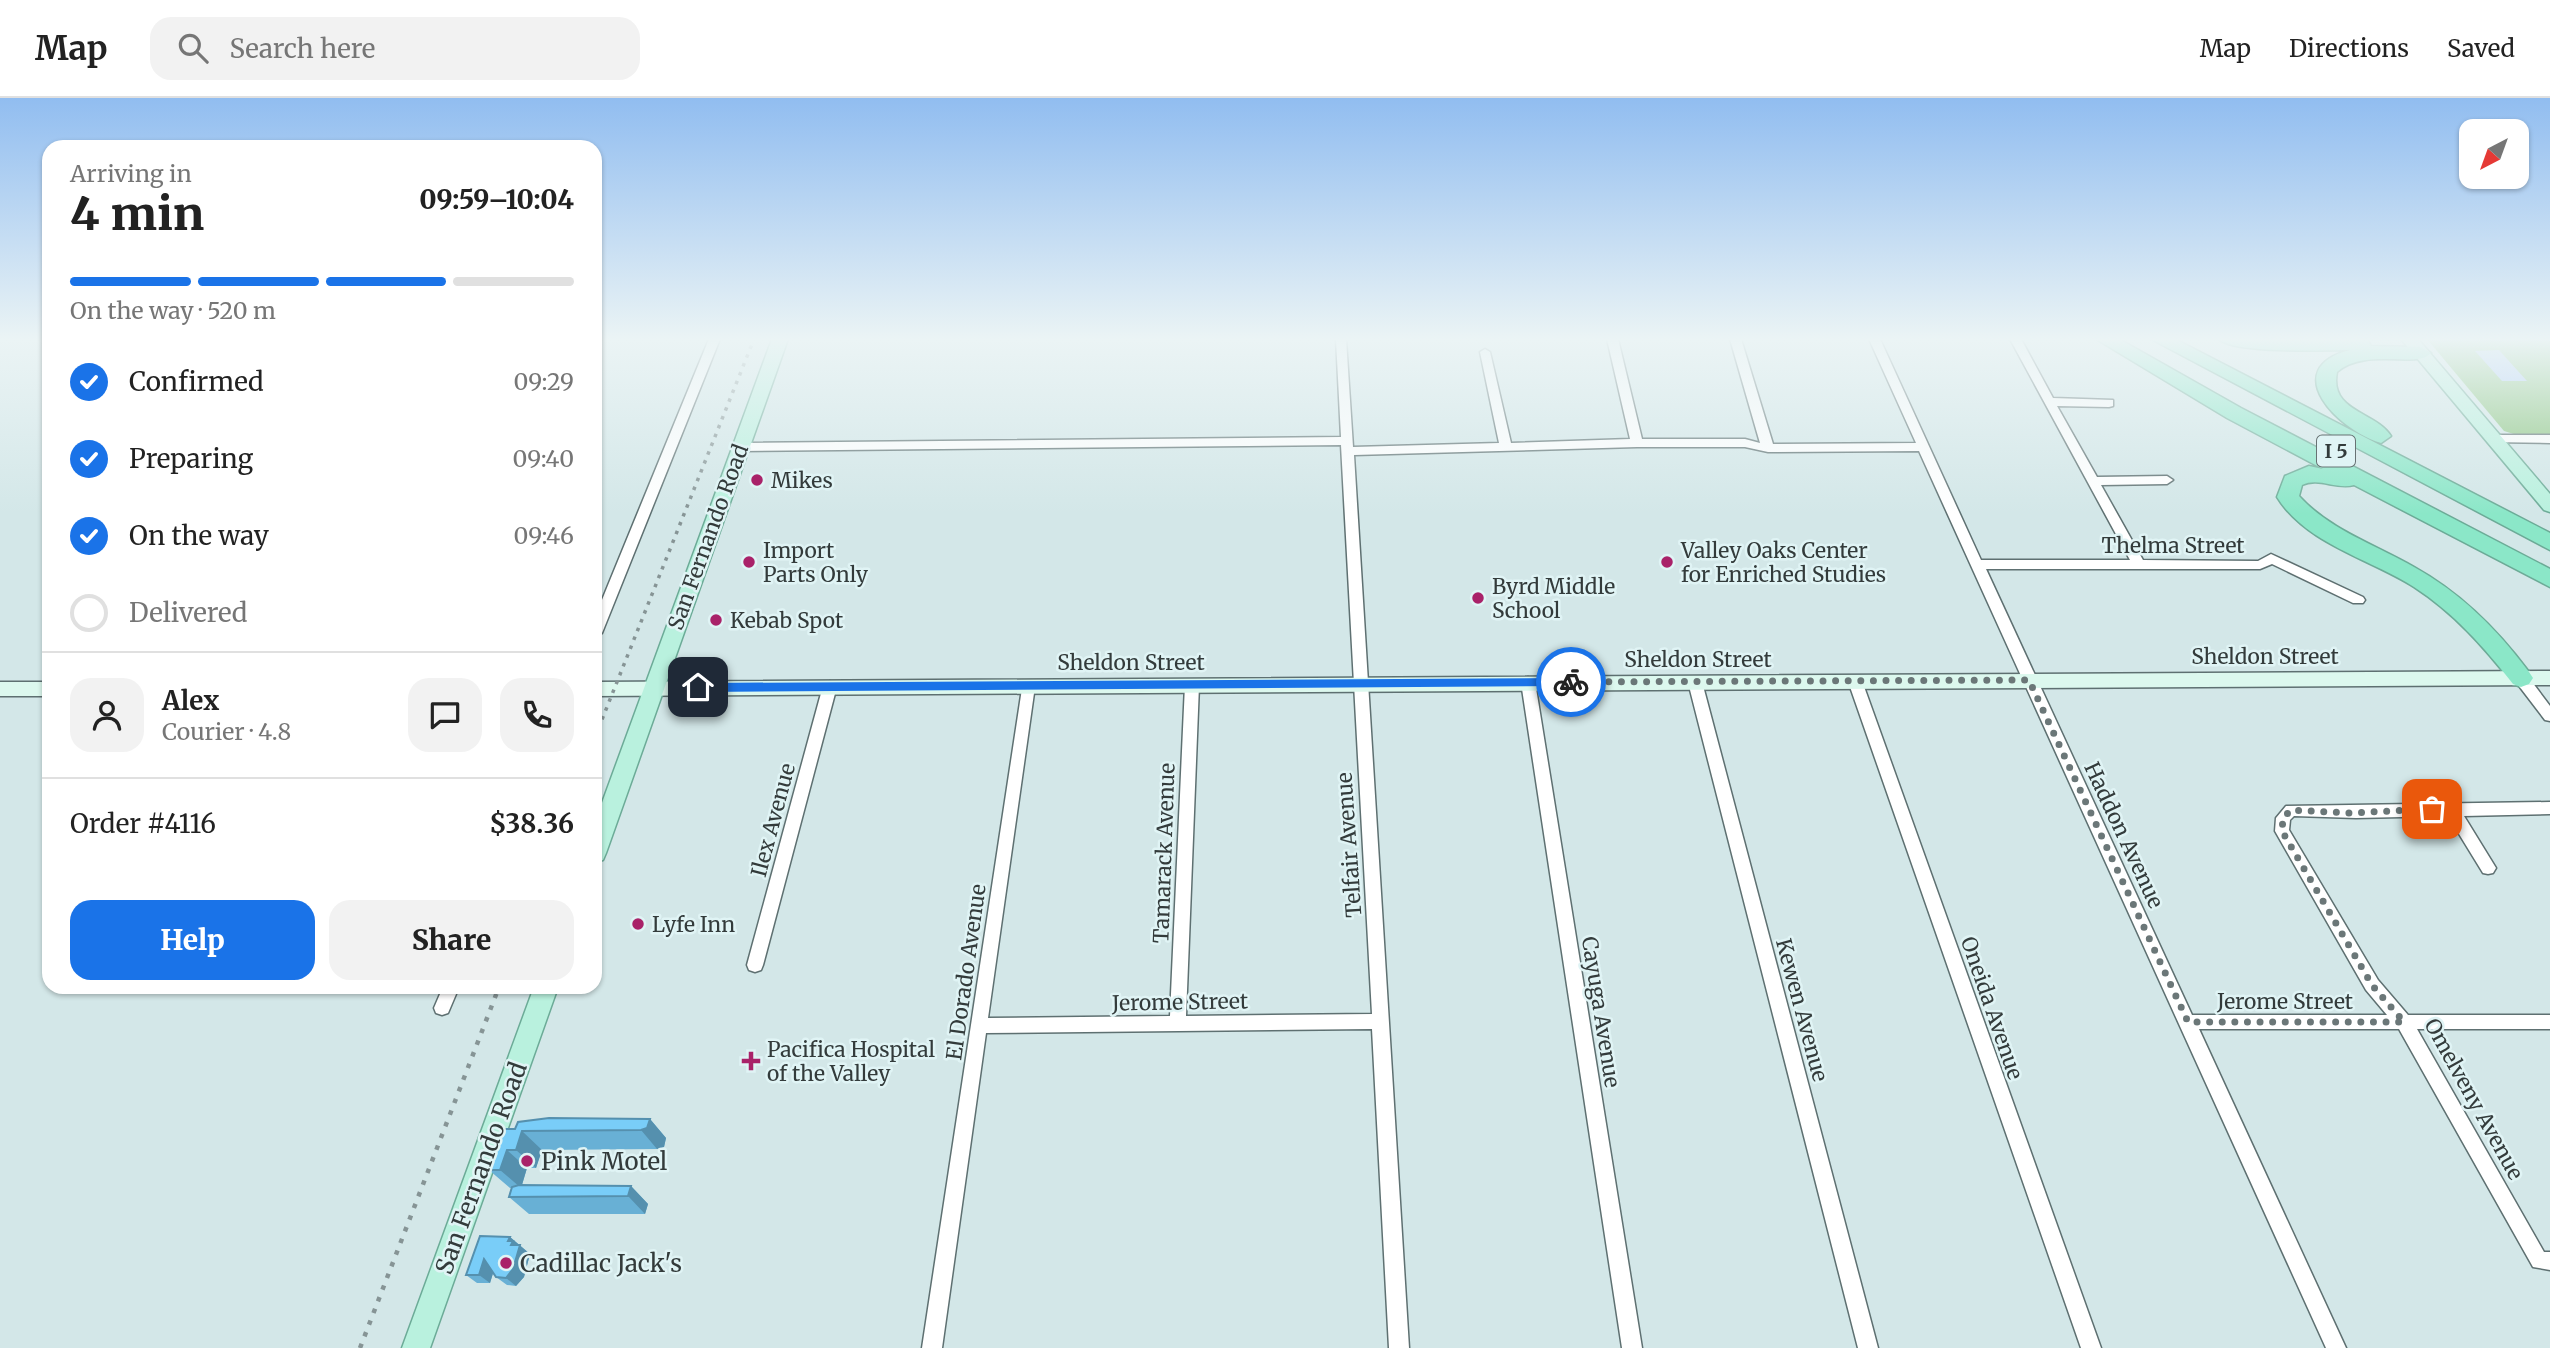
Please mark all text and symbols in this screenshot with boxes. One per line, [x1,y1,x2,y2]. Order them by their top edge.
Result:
search box [150,17,640,80]
text: Map [35,28,108,69]
icon: search [174,29,212,67]
text: Search here [230,32,375,65]
text: Map [2200,33,2251,64]
text: Directions [2289,33,2409,64]
text: Saved [2447,33,2515,64]
north arrow [2459,119,2529,189]
map controls [2459,119,2529,189]
text: Arriving in [70,159,192,188]
text: 09:59–10:04 [419,183,574,216]
text: 4 min [70,185,204,243]
text: On the way · 520 m [70,296,276,325]
icon: check [70,363,108,401]
text: Confirmed [129,365,264,398]
text: 09:29 [513,367,574,396]
road number: I 5 [2317,436,2355,466]
icon: check [70,440,108,478]
street label: San Fernando Road [662,440,754,633]
text: Preparing [129,442,253,475]
text: 09:40 [513,444,574,473]
place label: Mikes [771,467,833,494]
marker: Mikes [749,472,765,488]
icon: check [70,517,108,555]
text: On the way [129,519,269,552]
text: 09:46 [513,521,574,550]
street label: Thelma Street [2101,532,2245,559]
place label: Import Parts Only [763,537,869,588]
place label: Valley Oaks Center for Enriched Studies [1680,537,1886,588]
marker: Import Parts Only [741,554,757,570]
marker: Valley Oaks Center for Enriched Studies [1659,554,1675,570]
place label: Byrd Middle School [1492,573,1615,624]
marker: Byrd Middle School [1470,590,1486,606]
text: Delivered [129,596,248,629]
place label: Kebab Spot [730,607,843,634]
marker: Kebab Spot [708,612,724,628]
street label: Sheldon Street [2191,643,2339,670]
street label: Sheldon Street [1624,646,1772,673]
courier [1536,647,1606,717]
street label: Sheldon Street [1057,649,1205,676]
pin [668,657,728,717]
icon: bike [1552,663,1590,701]
icon: home [679,668,717,706]
button: person [70,678,144,752]
button: chat [408,678,482,752]
button: phone [500,678,574,752]
text: Alex [162,684,219,717]
text: Courier · 4.8 [162,717,291,746]
street label: Haddon Avenue [2078,758,2170,913]
street label: Ilex Avenue [745,760,801,880]
street label: Tamarack Avenue [1147,762,1181,944]
street label: Telfair Avenue [1330,771,1368,919]
pin [2402,779,2462,839]
icon: bag [2413,790,2451,828]
text: Order #4116 [70,807,216,840]
text: $38.36 [489,807,574,840]
street label: El Dorado Avenue [940,882,992,1062]
button: Help [70,900,315,980]
button: Share [329,900,574,980]
place label: Lyfe Inn [652,911,735,938]
marker: Lyfe Inn [630,916,646,932]
street label: Oneida Avenue [1955,933,2029,1083]
street label: Cayuga Avenue [1576,935,1626,1090]
street label: Kewen Avenue [1770,936,1834,1085]
street label: Jerome Street [1111,987,1248,1017]
street label: Jerome Street [2216,988,2353,1015]
street label: Omelveny Avenue [2419,1014,2530,1184]
place label: Pacifica Hospital of the Valley [767,1036,936,1087]
marker: Pacifica Hospital of the Valley [741,1051,761,1071]
street label: San Fernando Road [428,1058,534,1278]
place label: Pink Motel [541,1146,667,1177]
marker: Pink Motel [519,1153,535,1169]
place label: Cadillac Jack's [520,1248,682,1279]
marker: Cadillac Jack's [498,1255,514,1271]

